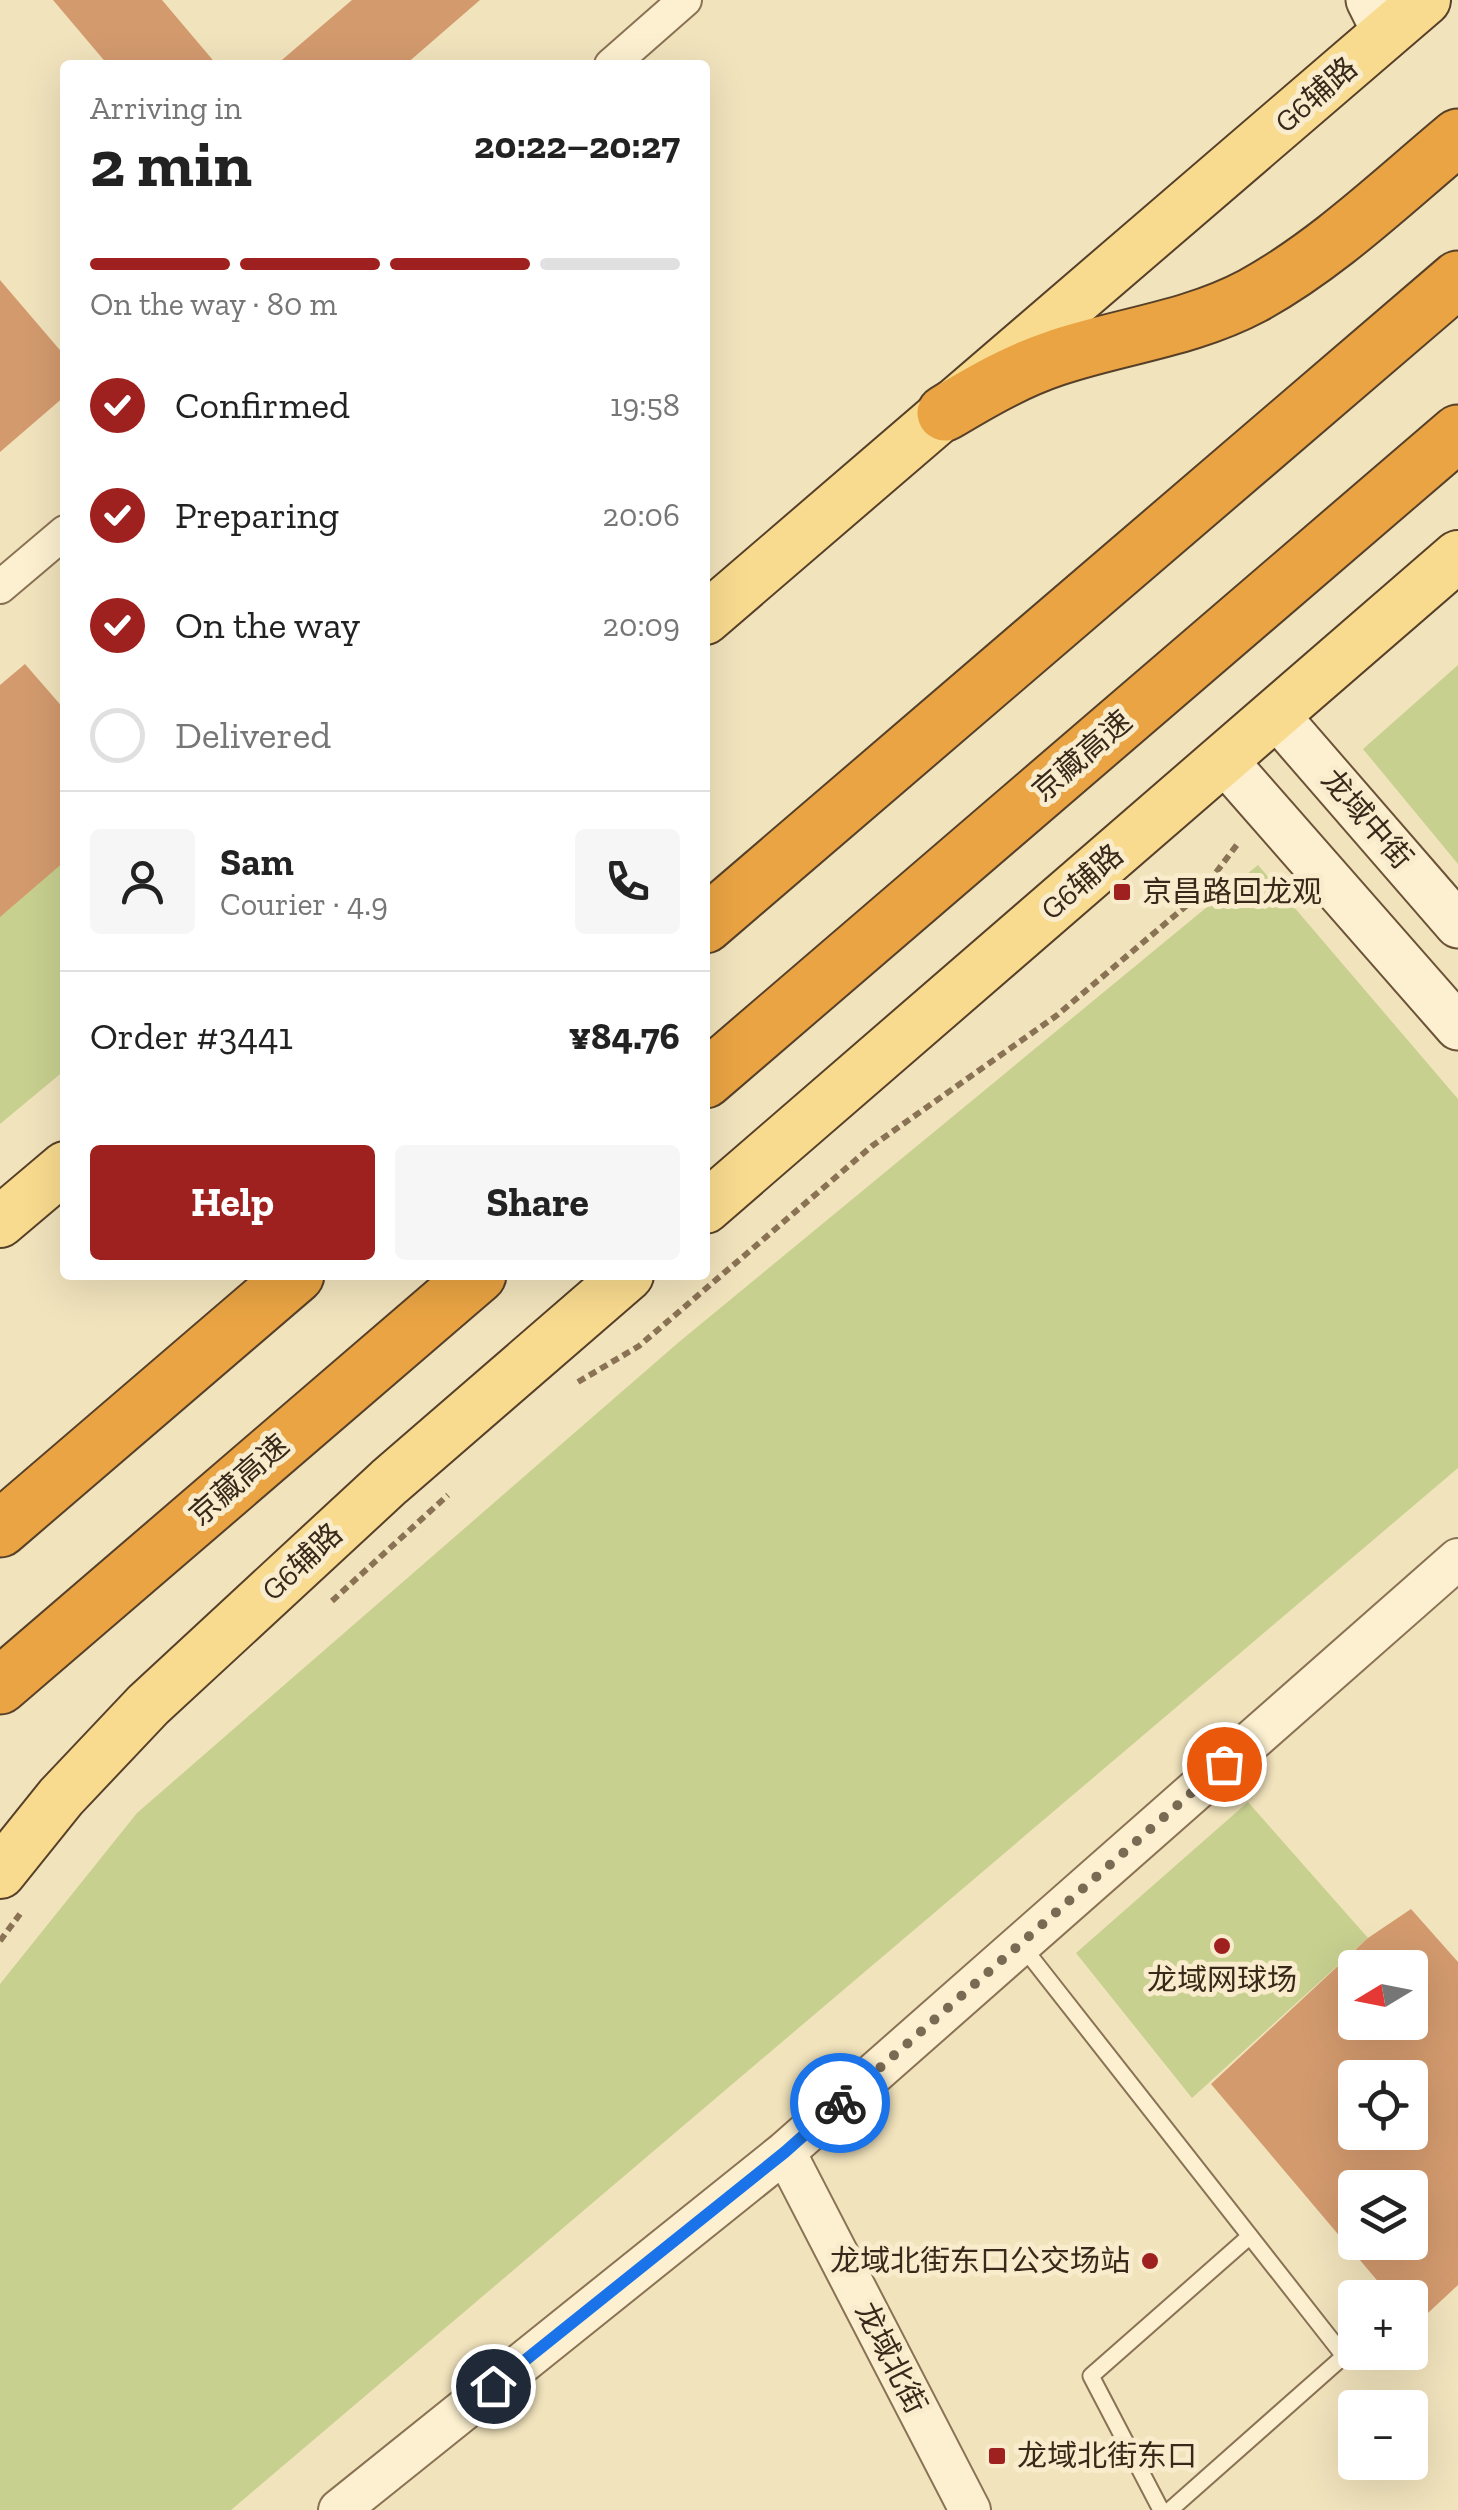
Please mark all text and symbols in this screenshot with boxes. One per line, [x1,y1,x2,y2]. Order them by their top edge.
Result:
street label: G6辅路 [1268,50,1364,140]
text: Arriving in [90,89,242,127]
text: 20:22–20:27 [474,122,680,168]
text: 2 min [90,125,252,203]
text: On the way · 80 m [90,285,337,323]
icon: check [90,378,145,433]
text: Confirmed [175,382,350,428]
text: 19:58 [610,386,680,424]
icon: check [90,488,145,543]
text: Preparing [175,492,339,538]
text: 20:06 [602,496,680,534]
icon: check [90,598,145,653]
text: On the way [175,602,360,648]
text: 20:09 [602,606,680,644]
street label: 京藏高速 [1025,703,1139,809]
text: Delivered [175,712,331,758]
street label: 龙域中街 [1314,762,1420,876]
button: person [90,829,195,934]
button: phone [575,829,680,934]
street label: G6辅路 [1034,837,1130,927]
text: Sam [220,839,294,885]
place label: 京昌路回龙观 [1142,874,1322,910]
marker: 京昌路回龙观 [1111,881,1133,903]
text: Courier · 4.9 [220,885,388,923]
text: Order #3441 [90,1013,293,1059]
text: ¥84.76 [568,1013,680,1059]
button: Help [90,1145,375,1260]
button: Share [395,1145,680,1260]
street label: 京藏高速 [182,1427,296,1533]
street label: G6辅路 [254,1516,350,1608]
pin [1182,1722,1267,1807]
icon: bag [1197,1737,1252,1792]
marker: 龙域网球场 [1211,1935,1233,1957]
north arrow [1338,1950,1428,2040]
map controls [1338,1950,1428,2480]
place label: 龙域网球场 [1147,1962,1297,1998]
courier [790,2053,890,2153]
button: locate [1338,2060,1428,2150]
icon: bike [813,2076,868,2131]
button: layers [1338,2170,1428,2260]
place label: 龙域北街东口公交场站 [830,2243,1130,2279]
marker: 龙域北街东口公交场站 [1139,2250,1161,2272]
button: + [1338,2280,1428,2370]
street label: 龙域北街 [848,2296,934,2420]
pin [451,2344,536,2429]
icon: home [466,2359,521,2414]
button: − [1338,2390,1428,2480]
place label: 龙域北街东口 [1017,2438,1197,2474]
marker: 龙域北街东口 [986,2445,1008,2467]

